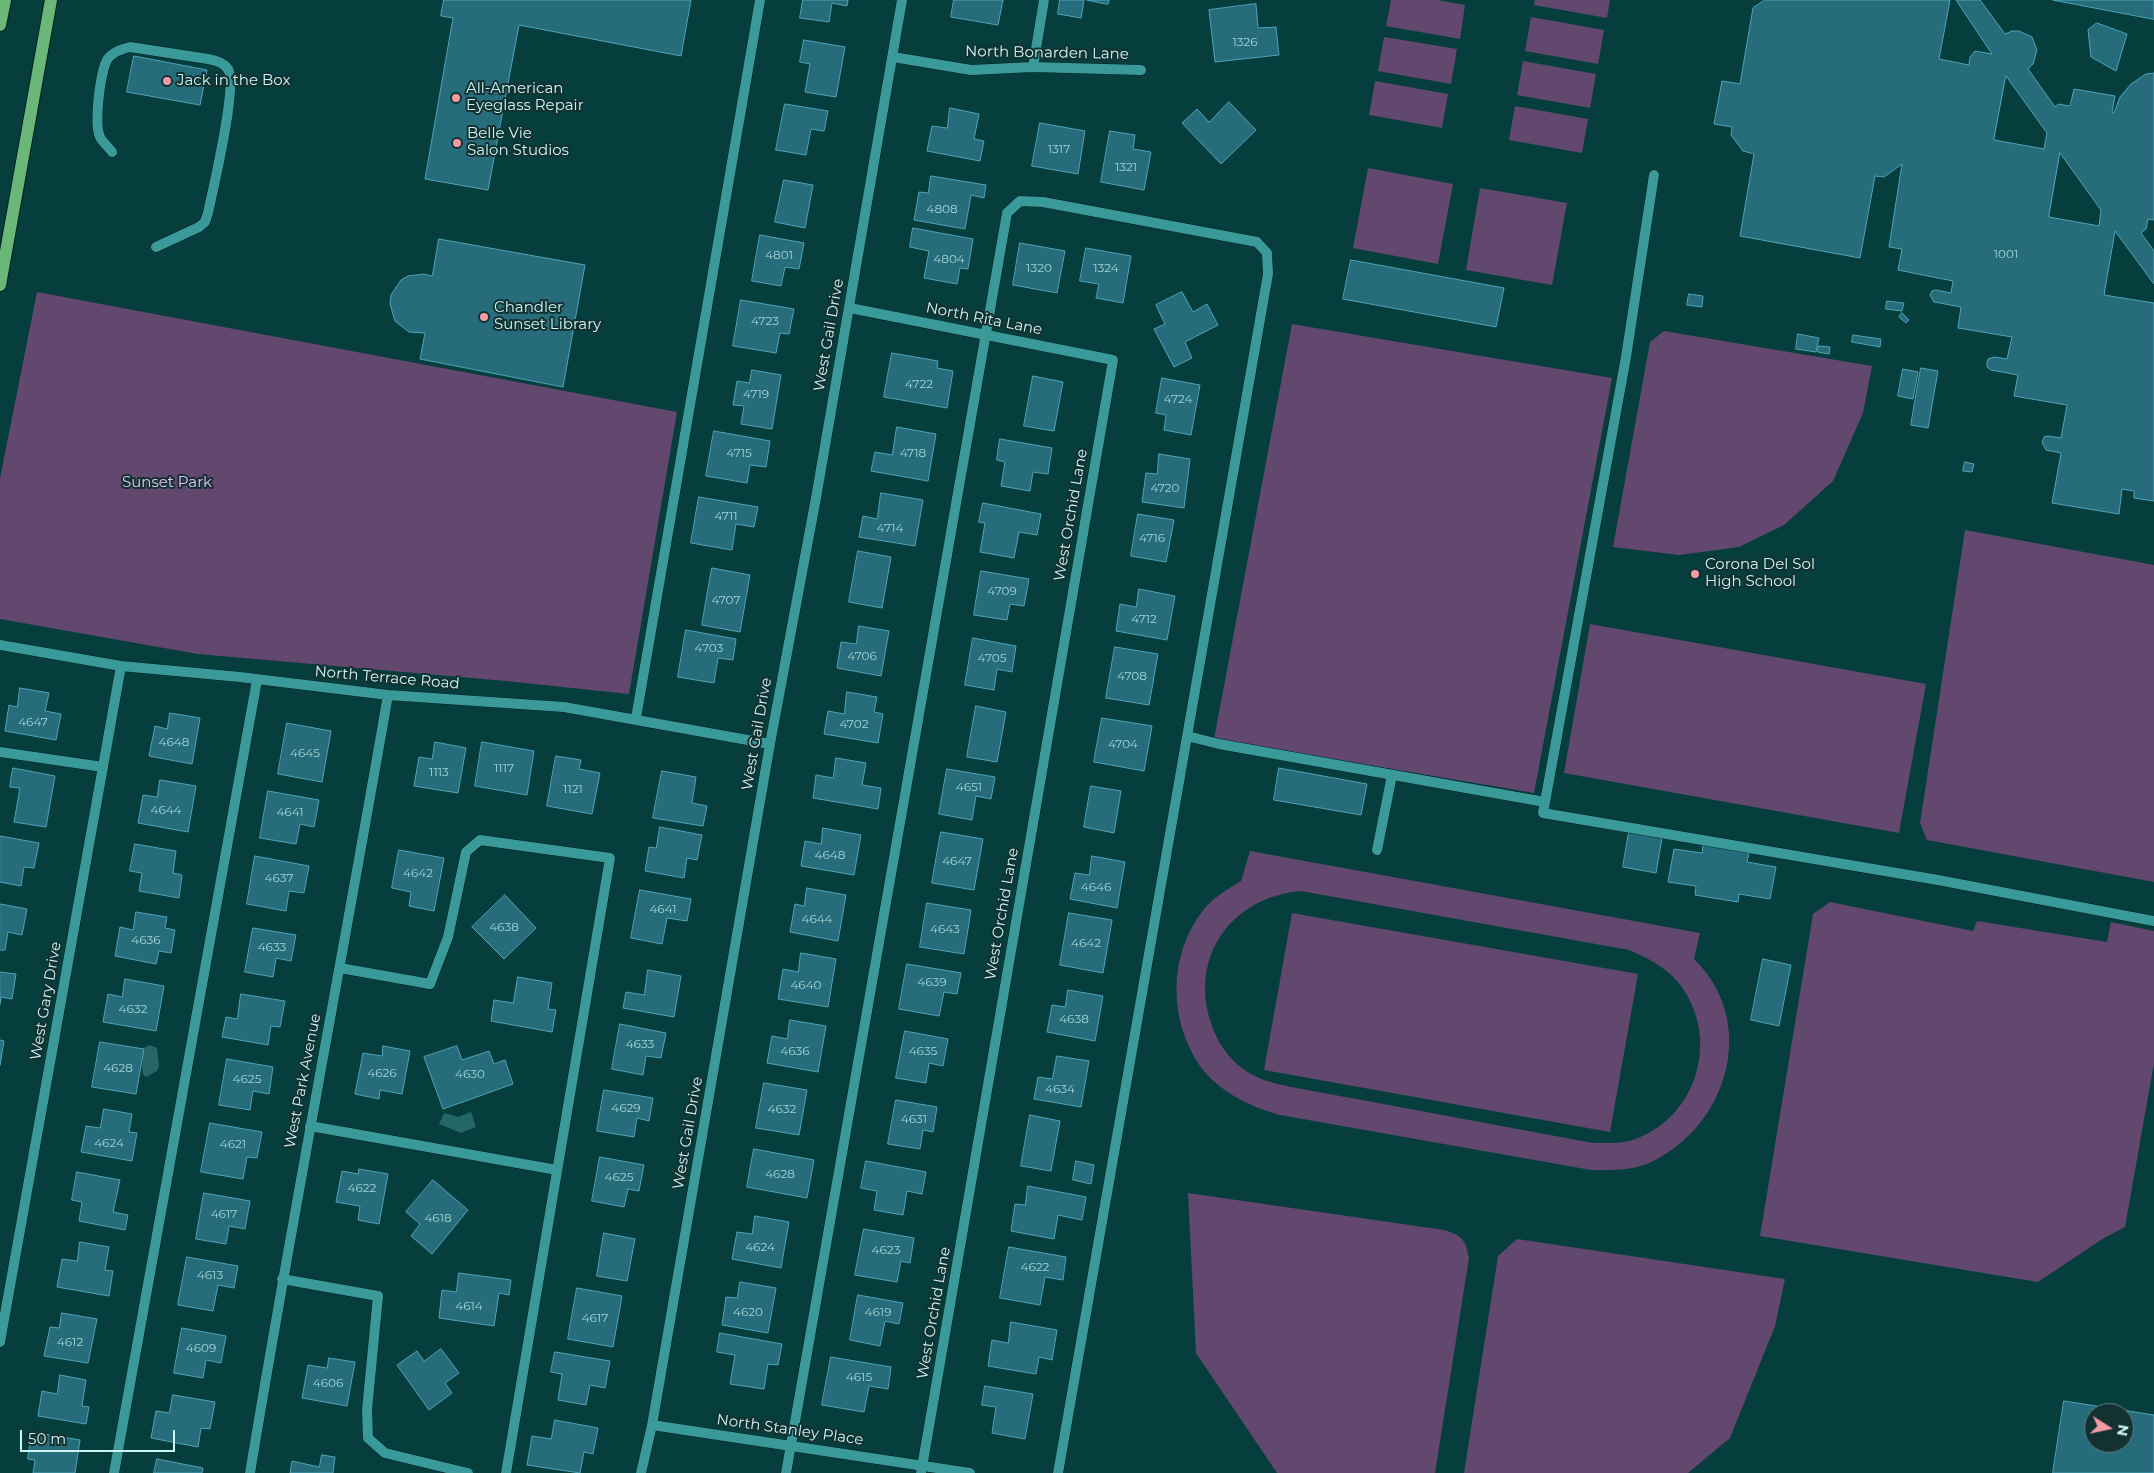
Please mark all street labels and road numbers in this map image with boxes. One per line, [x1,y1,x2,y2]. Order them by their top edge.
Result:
street label: North Bonarden Lane [965,43,1129,63]
street label: West Gail Drive [810,277,848,393]
street label: North Rita Lane [924,299,1044,339]
street label: West Orchid Lane [1050,447,1092,583]
street label: North Terrace Road [314,663,460,693]
street label: West Gail Drive [738,676,776,792]
street label: West Orchid Lane [981,846,1023,982]
street label: West Gary Drive [27,940,65,1062]
street label: West Park Avenue [281,1012,325,1150]
street label: West Gail Drive [669,1075,707,1191]
street label: West Orchid Lane [913,1245,955,1381]
street label: North Stanley Place [715,1411,865,1449]

